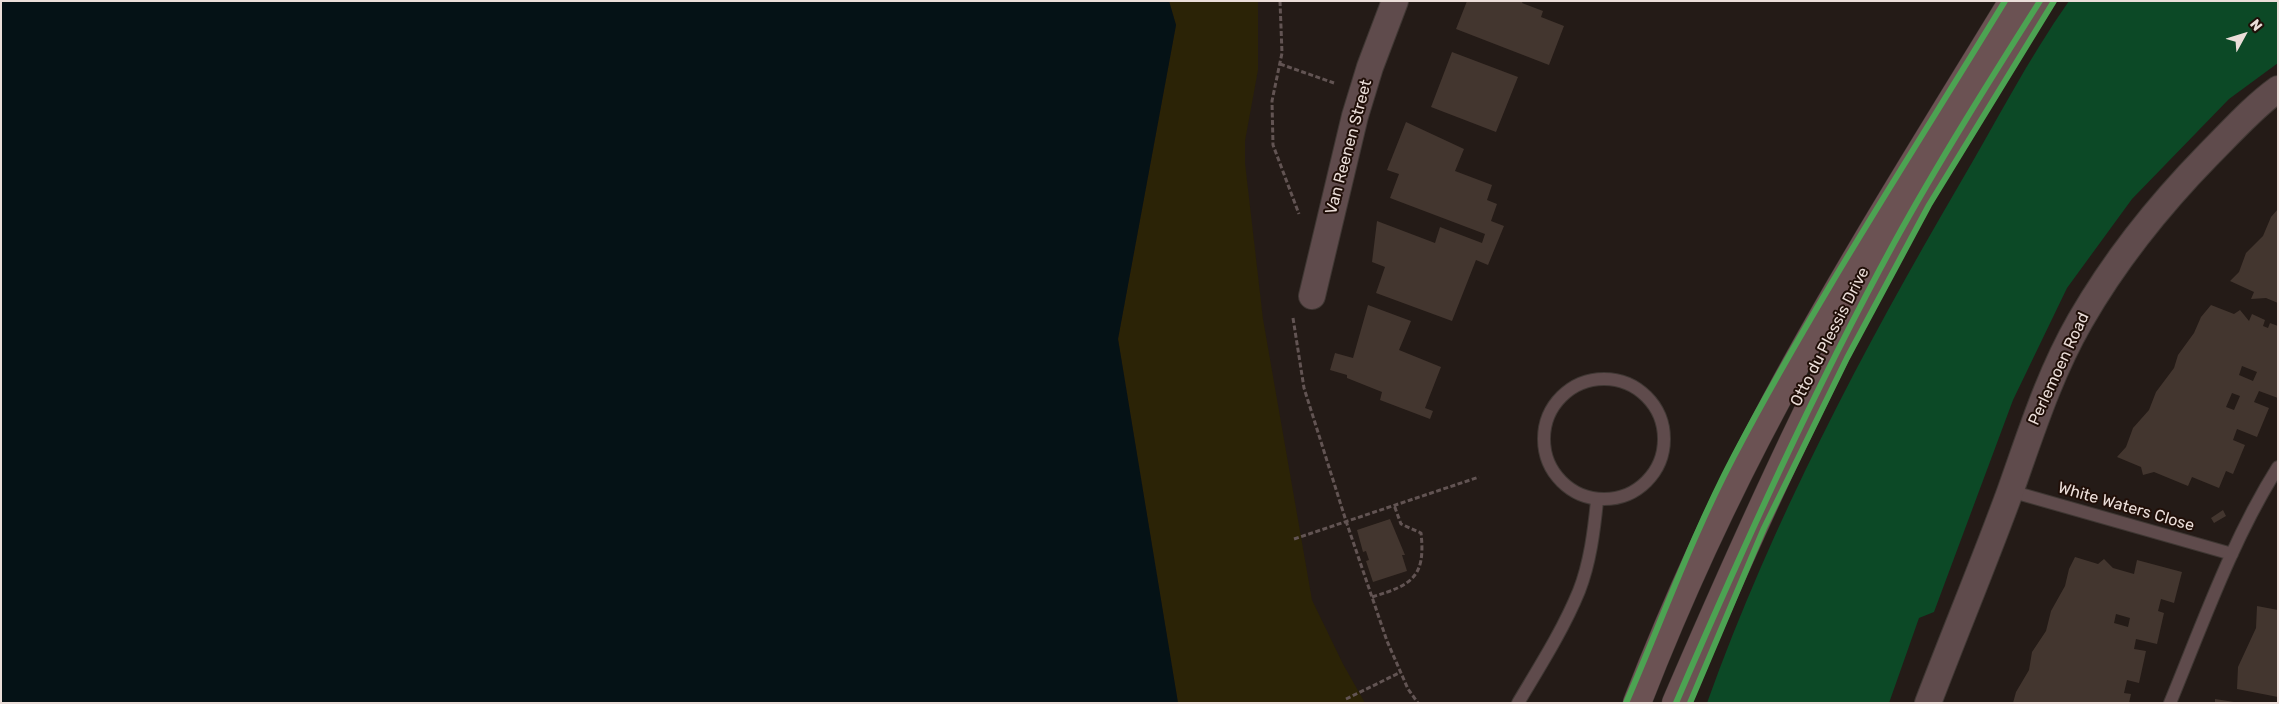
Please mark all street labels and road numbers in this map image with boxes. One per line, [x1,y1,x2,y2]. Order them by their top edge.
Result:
street label: Van Reenen Street [1322,77,1376,217]
street label: Otto du Plessis Drive [1787,264,1873,410]
street label: Perlemoen Road [2025,310,2093,428]
street label: White Waters Close [2056,478,2196,536]

